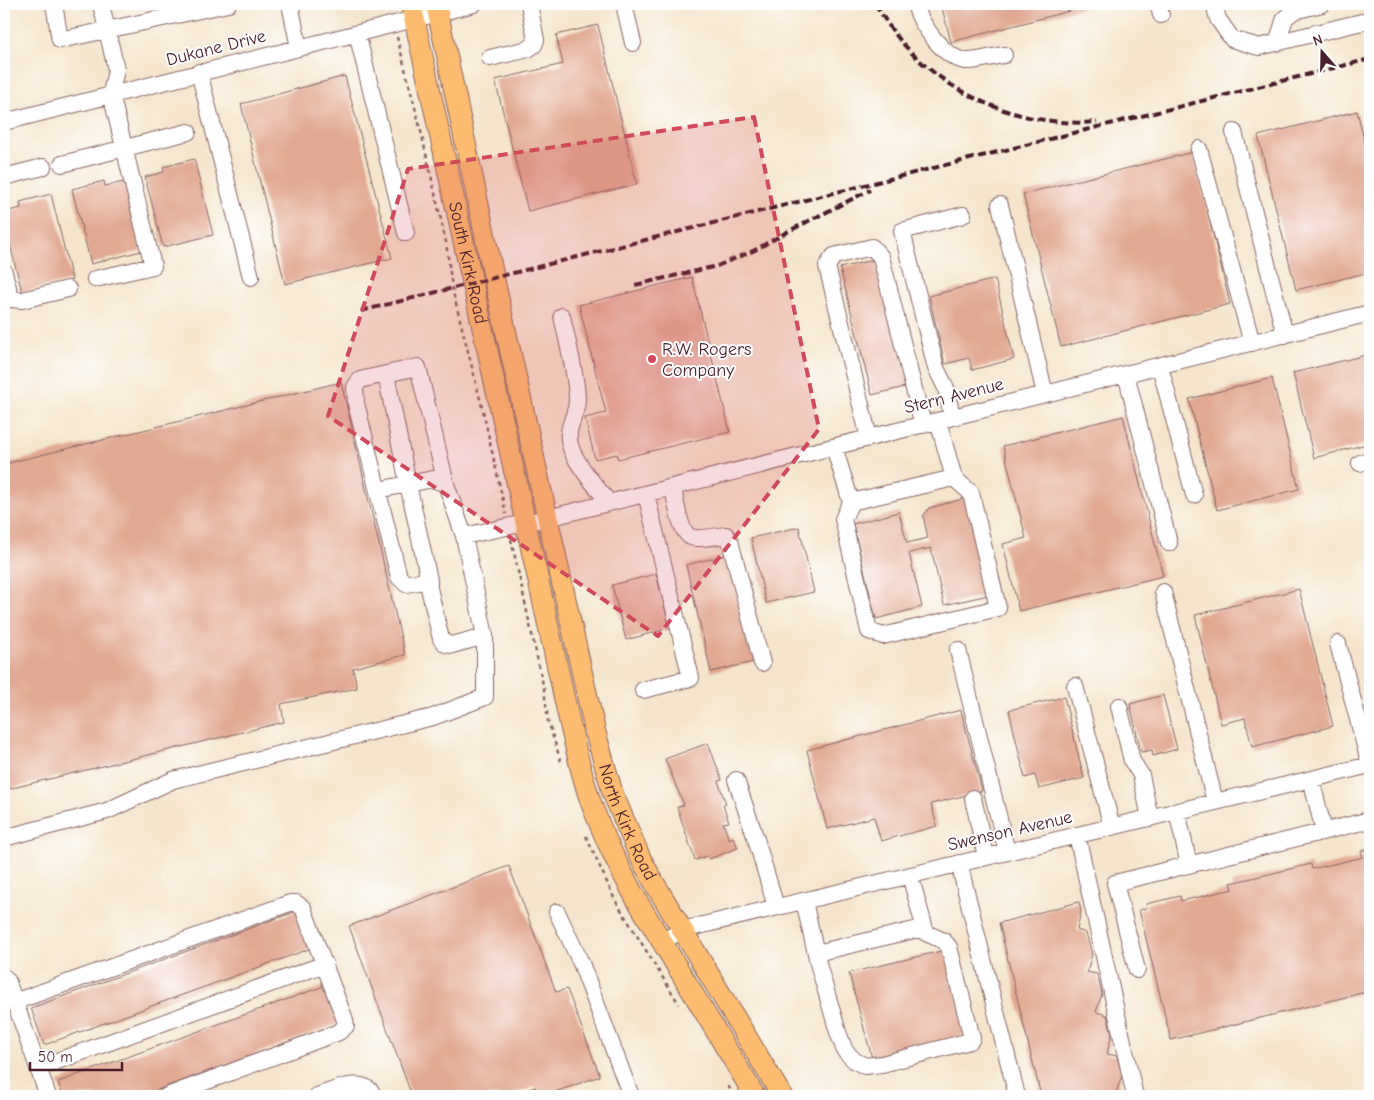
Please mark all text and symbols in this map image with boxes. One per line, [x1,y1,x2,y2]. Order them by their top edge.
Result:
street label: Dukane Drive [164,25,268,71]
north arrow [1296,28,1346,78]
text: N [1311,31,1325,50]
street label: South Kirk Road [444,200,492,326]
place label: R.W. Rogers Company [662,339,752,381]
marker: R.W. Rogers Company [646,353,658,365]
street label: Stern Avenue [902,374,1006,418]
street label: North Kirk Road [594,761,661,884]
street label: Swenson Avenue [946,806,1074,856]
scale bar [30,1040,122,1072]
text: 50 m [38,1048,73,1066]

